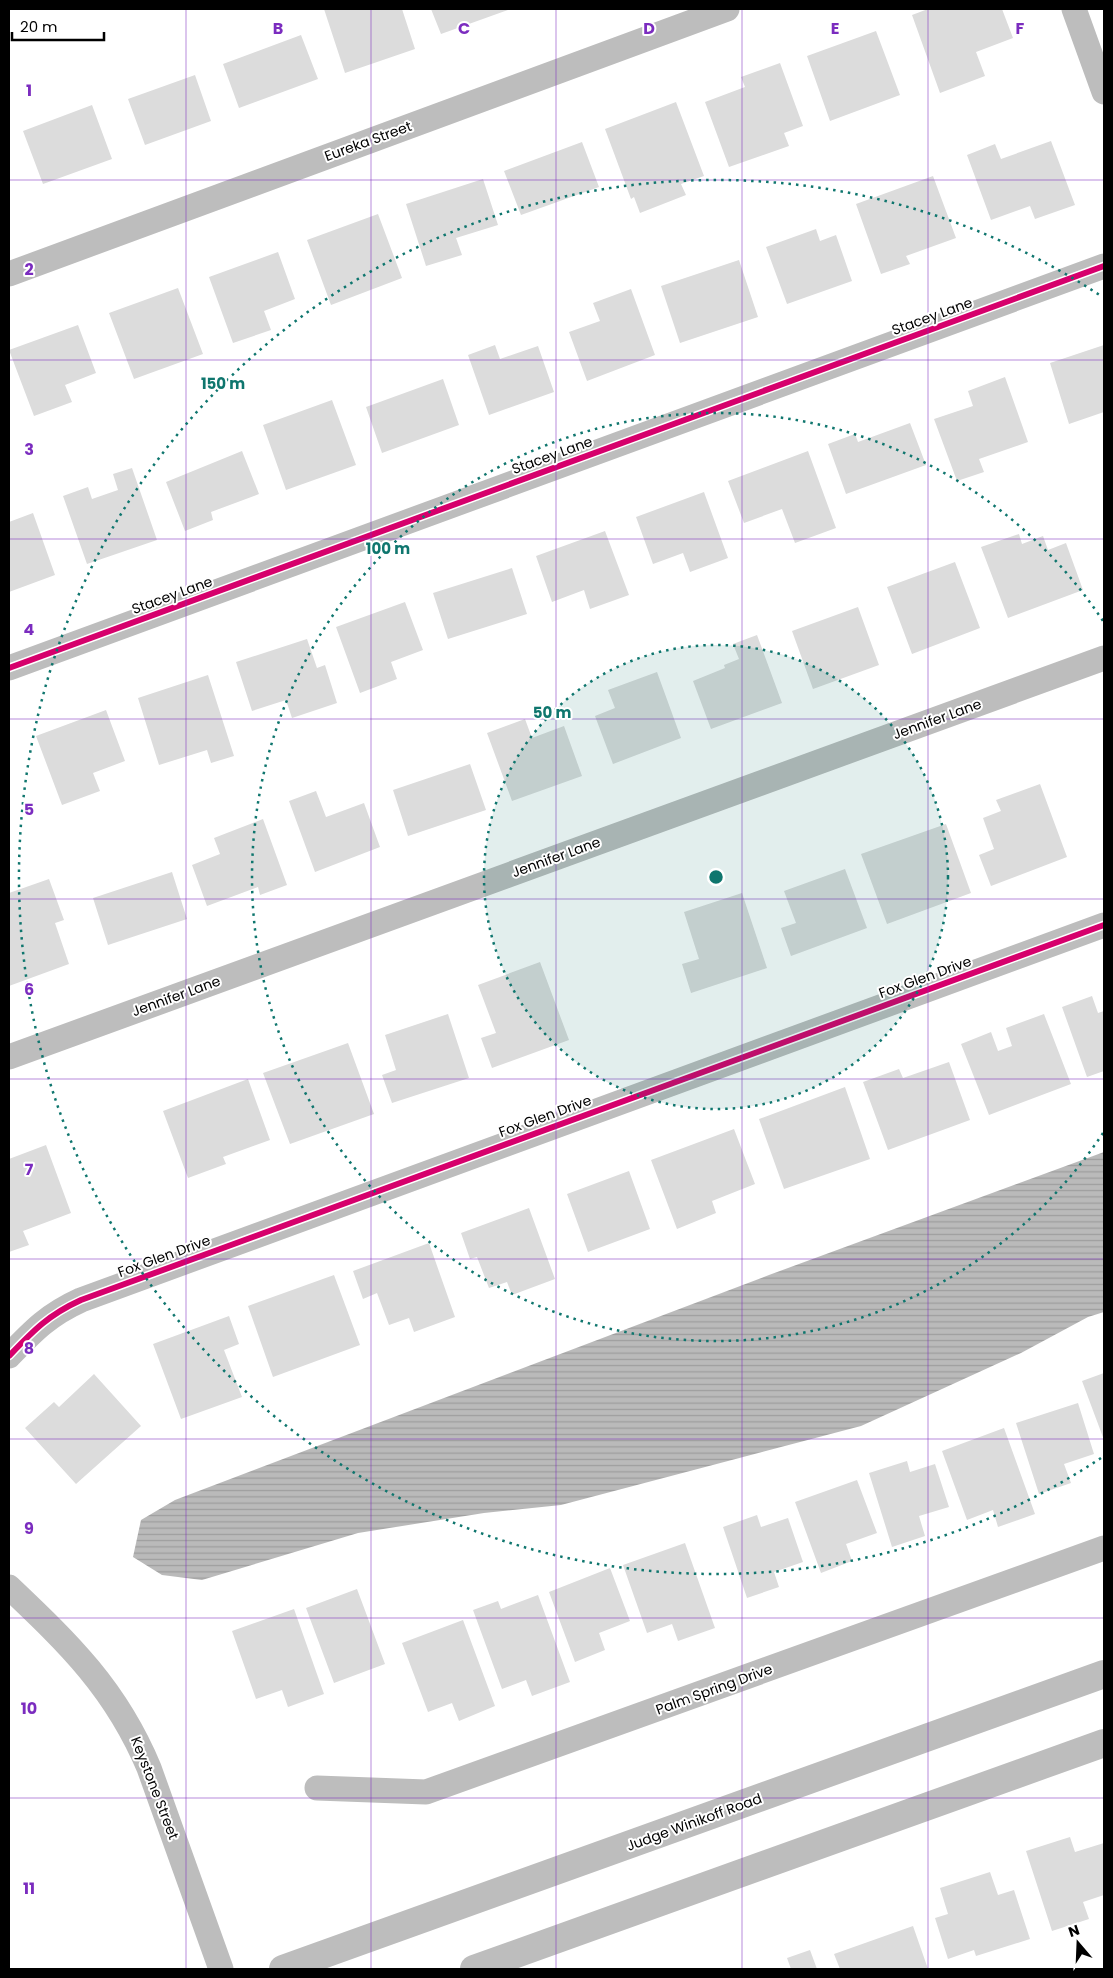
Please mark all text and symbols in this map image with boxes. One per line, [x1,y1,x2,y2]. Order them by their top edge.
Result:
scale bar [12,10,105,42]
text: 20 m [20,16,58,37]
text: B [273,17,283,40]
text: C [458,17,470,40]
text: D [643,17,655,40]
text: E [831,17,839,40]
text: F [1016,17,1025,40]
text: 1 [26,79,32,102]
street label: Eureka Street [322,116,414,166]
text: 2 [24,258,34,281]
street label: Stacey Lane [889,292,976,340]
text: 150 m [201,373,245,394]
street label: Stacey Lane [509,431,596,479]
text: 3 [24,438,34,461]
text: 100 m [366,538,410,559]
street label: Stacey Lane [129,571,216,619]
text: 4 [24,618,35,641]
street label: Jennifer Lane [890,694,984,744]
text: 50 m [533,702,571,723]
text: 5 [24,798,34,821]
street label: Jennifer Lane [509,832,603,882]
centre of rings [707,868,725,886]
street label: Fox Glen Drive [876,951,974,1003]
street label: Jennifer Lane [129,971,223,1021]
text: 6 [24,978,34,1001]
street label: Fox Glen Drive [496,1090,594,1142]
text: 7 [25,1158,34,1181]
street label: Fox Glen Drive [115,1230,213,1282]
text: 8 [24,1337,34,1360]
text: 9 [24,1517,34,1540]
street label: Palm Spring Drive [653,1658,775,1719]
text: 10 [21,1697,37,1720]
street label: Keystone Street [126,1734,184,1842]
street label: Judge Winikoff Road [624,1788,764,1856]
text: 11 [23,1877,35,1900]
north arrow [1053,1918,1103,1968]
text: N [1066,1920,1082,1942]

